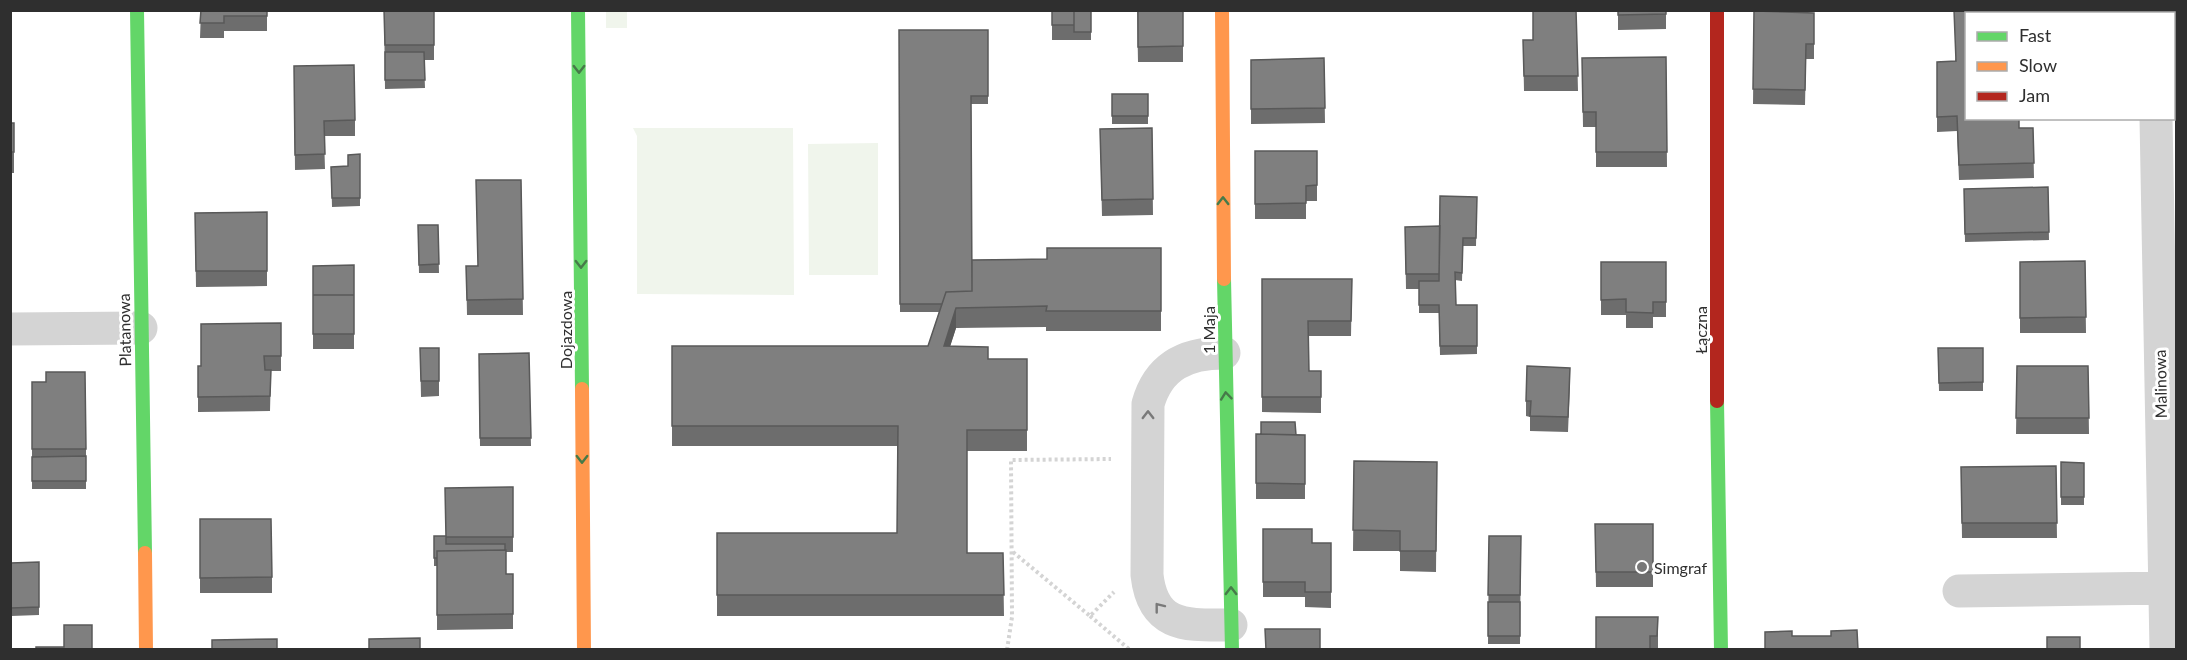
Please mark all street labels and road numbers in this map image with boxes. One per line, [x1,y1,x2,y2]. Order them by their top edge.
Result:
street label: Dojazdowa [556,291,575,369]
street label: Platanowa [114,293,134,367]
street label: 1 Maja [1199,306,1218,354]
street label: Łączna [1691,306,1710,354]
street label: Malinowa [2150,350,2170,418]

